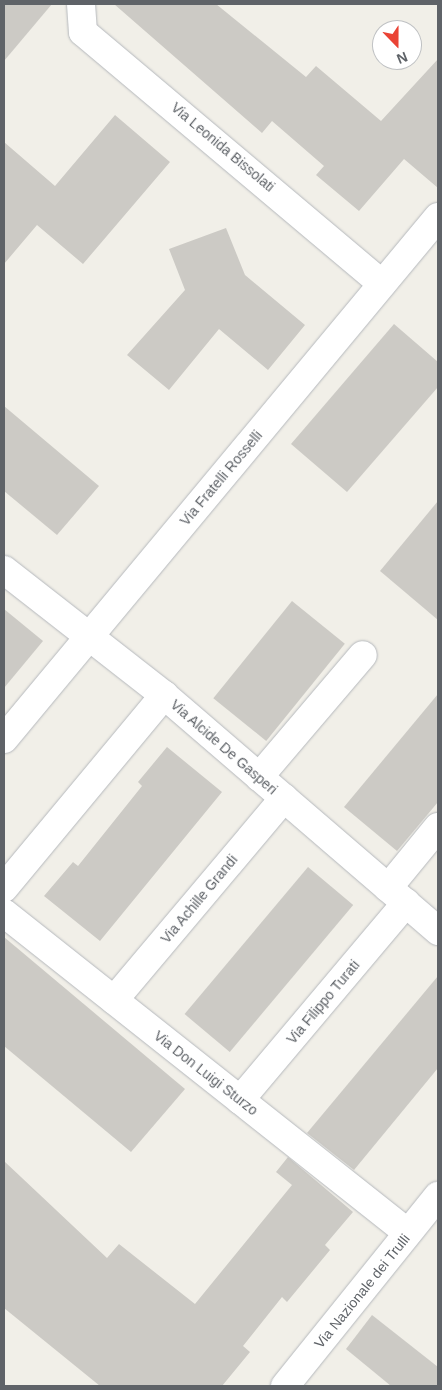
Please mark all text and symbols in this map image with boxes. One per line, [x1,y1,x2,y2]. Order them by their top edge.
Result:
north arrow [372,20,422,70]
text: N [395,49,410,67]
street label: Via Leonida Bissolati [168,99,278,195]
street label: Via Fratelli Rosselli [176,427,266,529]
street label: Via Alcide De Gasperi [167,696,281,798]
street label: Via Achille Grandi [157,851,241,947]
street label: Via Filippo Turati [283,957,363,1047]
street label: Via Don Luigi Sturzo [151,1027,261,1119]
street label: Via Nazionale dei Trulli [311,1230,413,1352]

